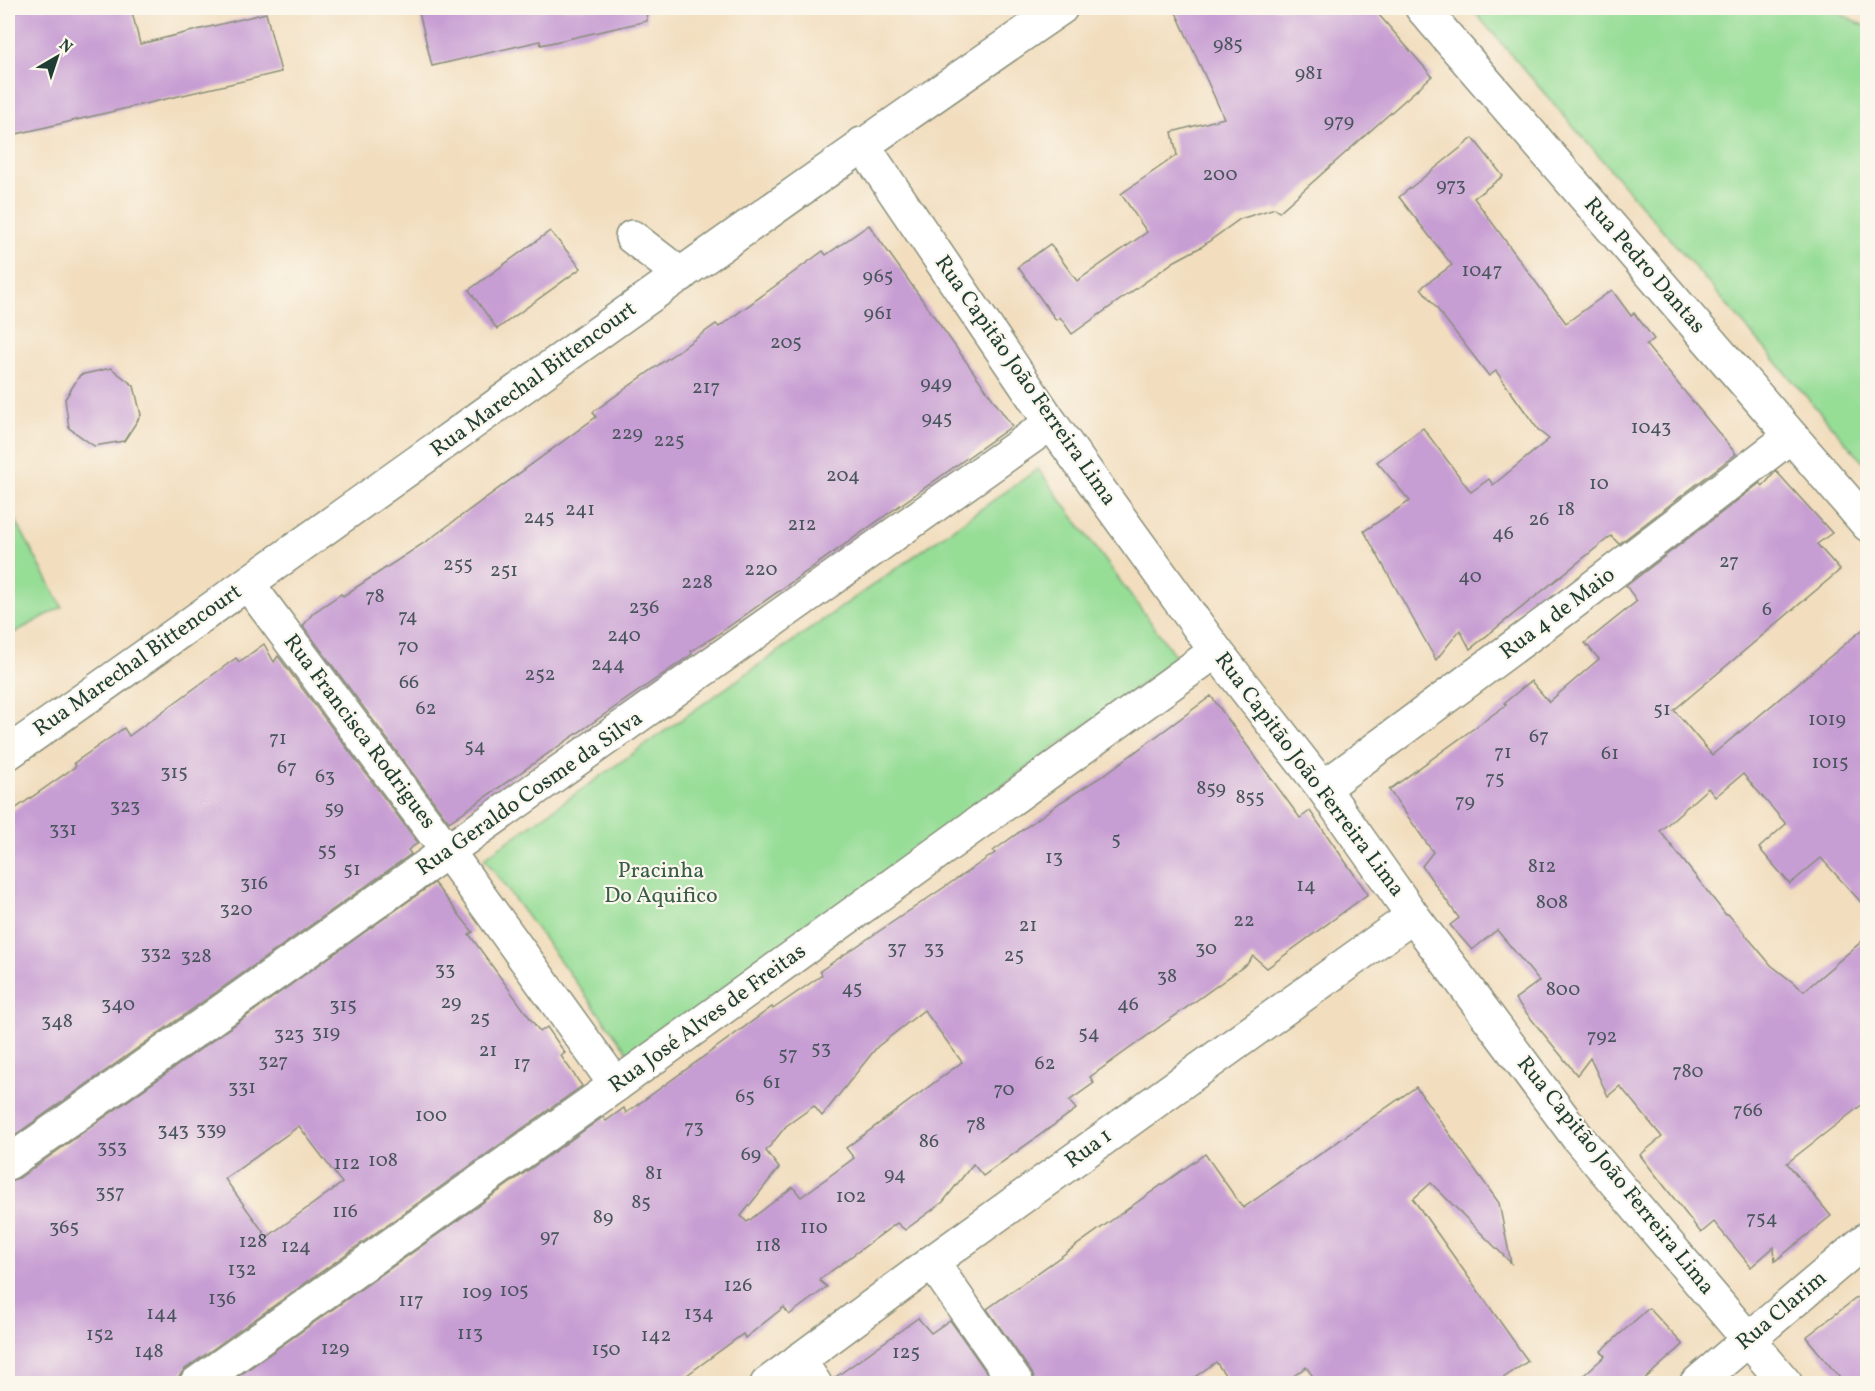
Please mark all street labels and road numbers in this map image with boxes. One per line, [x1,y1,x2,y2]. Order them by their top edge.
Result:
street label: Rua Pedro Dantas [1576,191,1712,341]
street label: Rua Capitão João Ferreira Lima [926,250,1124,512]
street label: Rua Marechal Bittencourt [425,294,644,465]
street label: Rua 4 de Maio [1494,560,1622,668]
street label: Rua Marechal Bittencourt [28,577,249,745]
street label: Rua Francisca Rodrigues [275,628,443,836]
street label: Rua Capitão João Ferreira Lima [1207,646,1411,904]
street label: Rua Geraldo Cosme da Silva [410,704,650,884]
street label: Rua José Alves de Freitas [603,937,813,1101]
street label: Rua Capitão João Ferreira Lima [1509,1050,1721,1302]
street label: Rua 1 [1059,1121,1119,1177]
street label: Rua Clarim [1730,1264,1834,1358]

